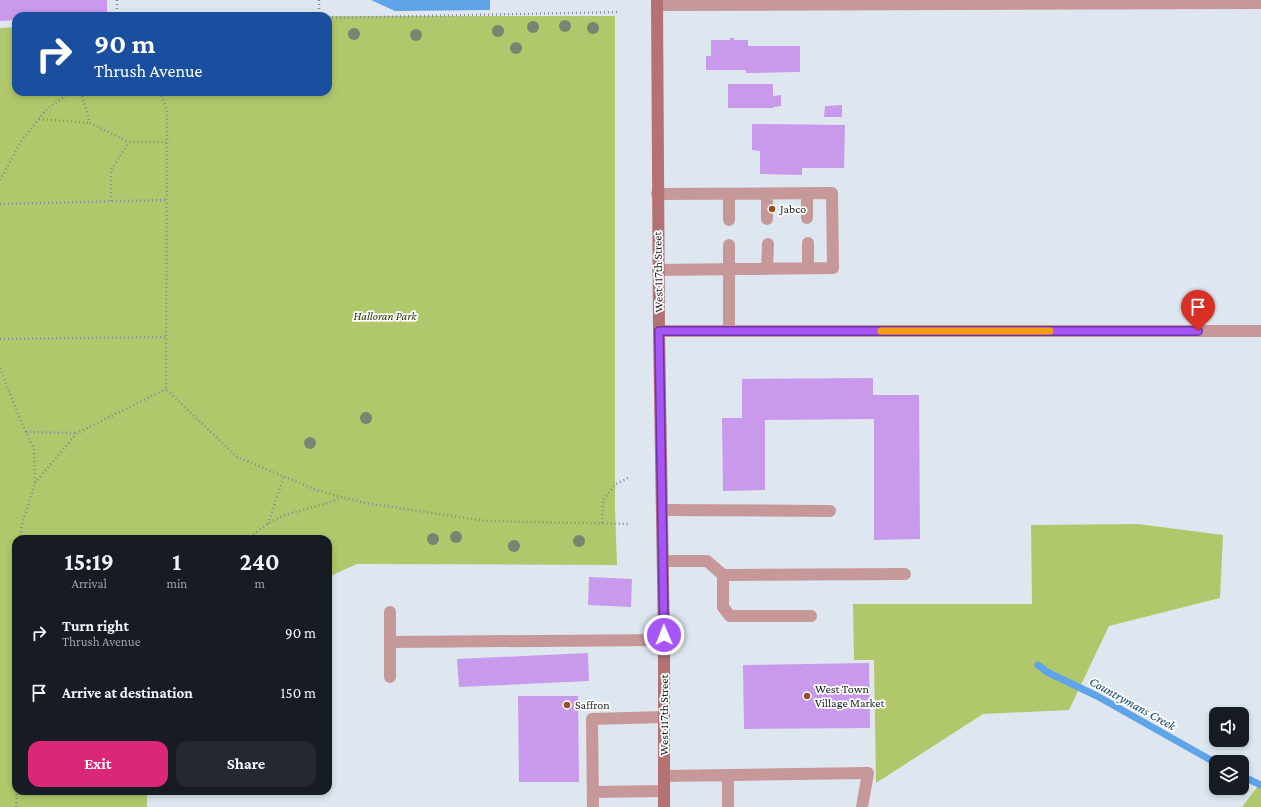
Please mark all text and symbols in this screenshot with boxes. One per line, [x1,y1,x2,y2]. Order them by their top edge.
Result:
icon: right [28,28,80,80]
text: 90 m [94,28,155,59]
text: Thrush Avenue [94,61,203,81]
place label: Jabco [779,202,806,216]
marker: Jabco [767,204,777,214]
street label: West 117th Street [650,230,666,313]
pin [1181,290,1215,331]
icon: arrive [1187,296,1209,318]
park label: Halloran Park [353,309,417,323]
text: 15:19 [64,548,114,575]
text: 1 [172,548,181,575]
text: 240 [240,548,280,575]
text: Arrival [72,576,107,591]
text: min [166,576,187,591]
text: m [254,576,265,591]
position arrow [643,614,685,656]
text: Turn right [62,618,129,634]
icon: right [28,622,50,644]
text: 90 m [285,625,316,641]
text: Thrush Avenue [62,634,140,649]
street label: West 117th Street [657,674,671,755]
water label: Countrymans Creek [1087,674,1180,734]
icon: arrive [28,682,50,704]
place label: West Town Village Market [815,682,886,710]
text: Arrive at destination [62,685,193,701]
text: 150 m [281,685,316,701]
marker: West Town Village Market [802,691,812,701]
place label: Saffron [575,698,610,712]
marker: Saffron [562,700,572,710]
map controls [1209,707,1249,795]
button: sound [1209,707,1249,747]
button: Exit [28,741,168,787]
button: Share [176,741,316,787]
button: layers [1209,755,1249,795]

